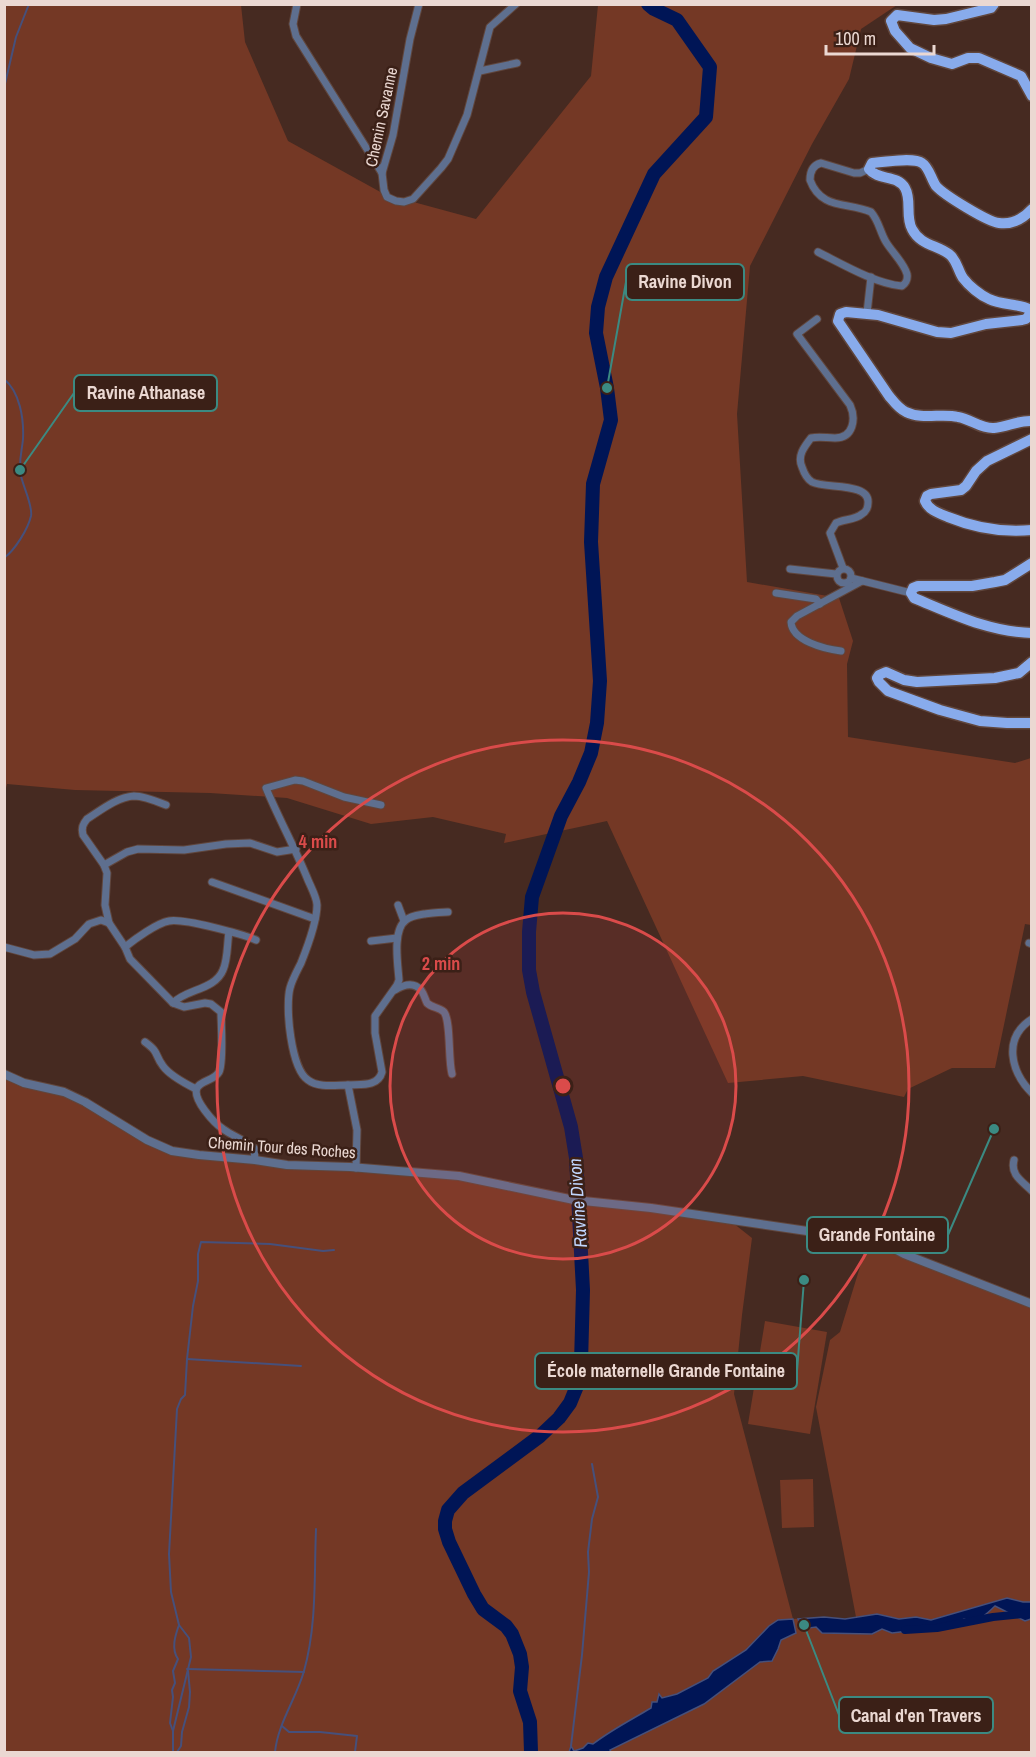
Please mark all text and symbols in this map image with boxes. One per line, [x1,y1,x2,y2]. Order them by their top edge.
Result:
scale bar [826,18,934,56]
text: 100 m [835,26,876,51]
street label: Chemin Savanne [360,65,402,169]
callout: Ravine Divon [626,264,744,300]
text: Ravine Divon [638,269,732,294]
callout: Ravine Athanase [74,375,217,411]
text: Ravine Athanase [87,380,205,405]
text: 4 min [299,829,337,854]
text: 2 min [422,951,460,976]
centre of rings [553,1076,573,1096]
street label: Chemin Tour des Roches [208,1131,356,1163]
water label: Ravine Divon [562,1158,593,1249]
callout: Grande Fontaine [807,1217,948,1253]
text: Grande Fontaine [819,1222,935,1247]
callout: École maternelle Grande Fontaine [535,1353,797,1389]
text: École maternelle Grande Fontaine [547,1358,785,1383]
callout: Canal d'en Travers [839,1697,993,1733]
text: Canal d'en Travers [851,1703,981,1728]

